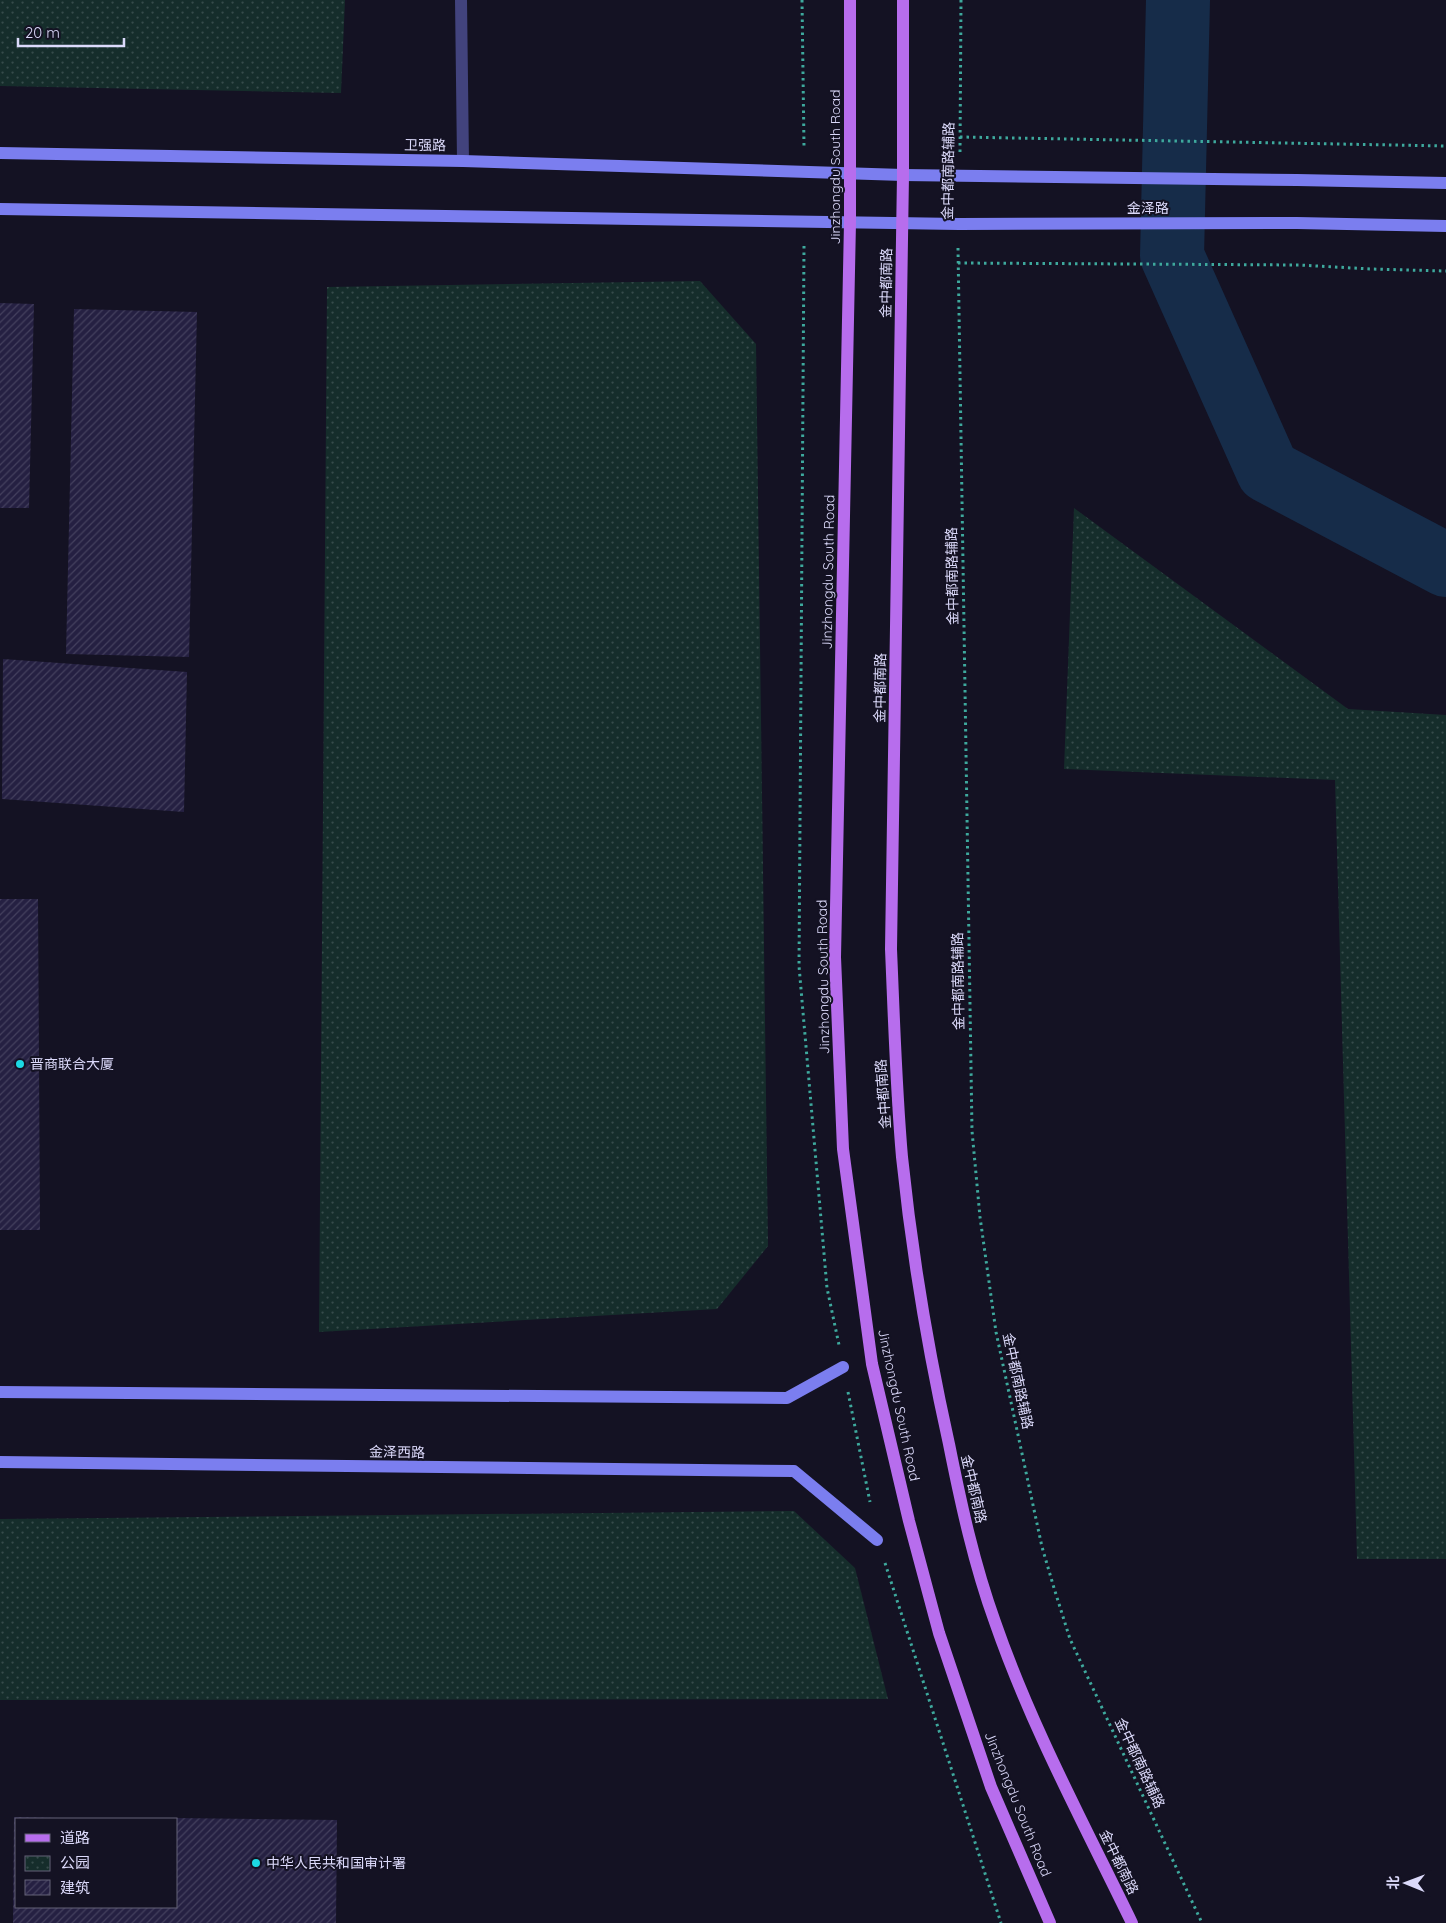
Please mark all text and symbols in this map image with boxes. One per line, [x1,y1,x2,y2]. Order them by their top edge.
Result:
scale bar [18,15,124,47]
text: 20 m [25,23,60,42]
street label: Jinzhongdu South Road [826,90,844,244]
street label: 金中都南路辅路 [938,122,958,220]
street label: 卫强路 [404,136,446,154]
street label: 金泽路 [1127,199,1169,217]
street label: 金中都南路 [876,248,896,318]
street label: Jinzhongdu South Road [818,494,838,650]
street label: 金中都南路辅路 [942,527,962,625]
street label: 金中都南路 [870,653,890,723]
street label: Jinzhongdu South Road [813,899,833,1055]
street label: 金中都南路辅路 [948,932,968,1030]
place label: 晋商联合大厦 [30,1055,114,1073]
marker: 晋商联合大厦 [14,1058,26,1070]
street label: 金中都南路 [872,1058,894,1130]
street label: Jinzhongdu South Road [874,1327,924,1483]
street label: 金中都南路辅路 [999,1331,1037,1431]
street label: 金泽西路 [369,1443,425,1461]
street label: 金中都南路 [957,1453,991,1525]
street label: 金中都南路辅路 [1111,1715,1169,1811]
street label: Jinzhongdu South Road [981,1729,1055,1879]
legend [15,1818,178,1908]
street label: 金中都南路 [1096,1827,1142,1897]
text: 道路 [60,1828,90,1847]
text: 公园 [60,1853,90,1872]
place label: 中华人民共和国审计署 [266,1854,406,1872]
marker: 中华人民共和国审计署 [250,1857,262,1869]
north arrow [1381,1858,1431,1908]
text: 北 [1384,1876,1402,1890]
text: 建筑 [60,1878,90,1897]

